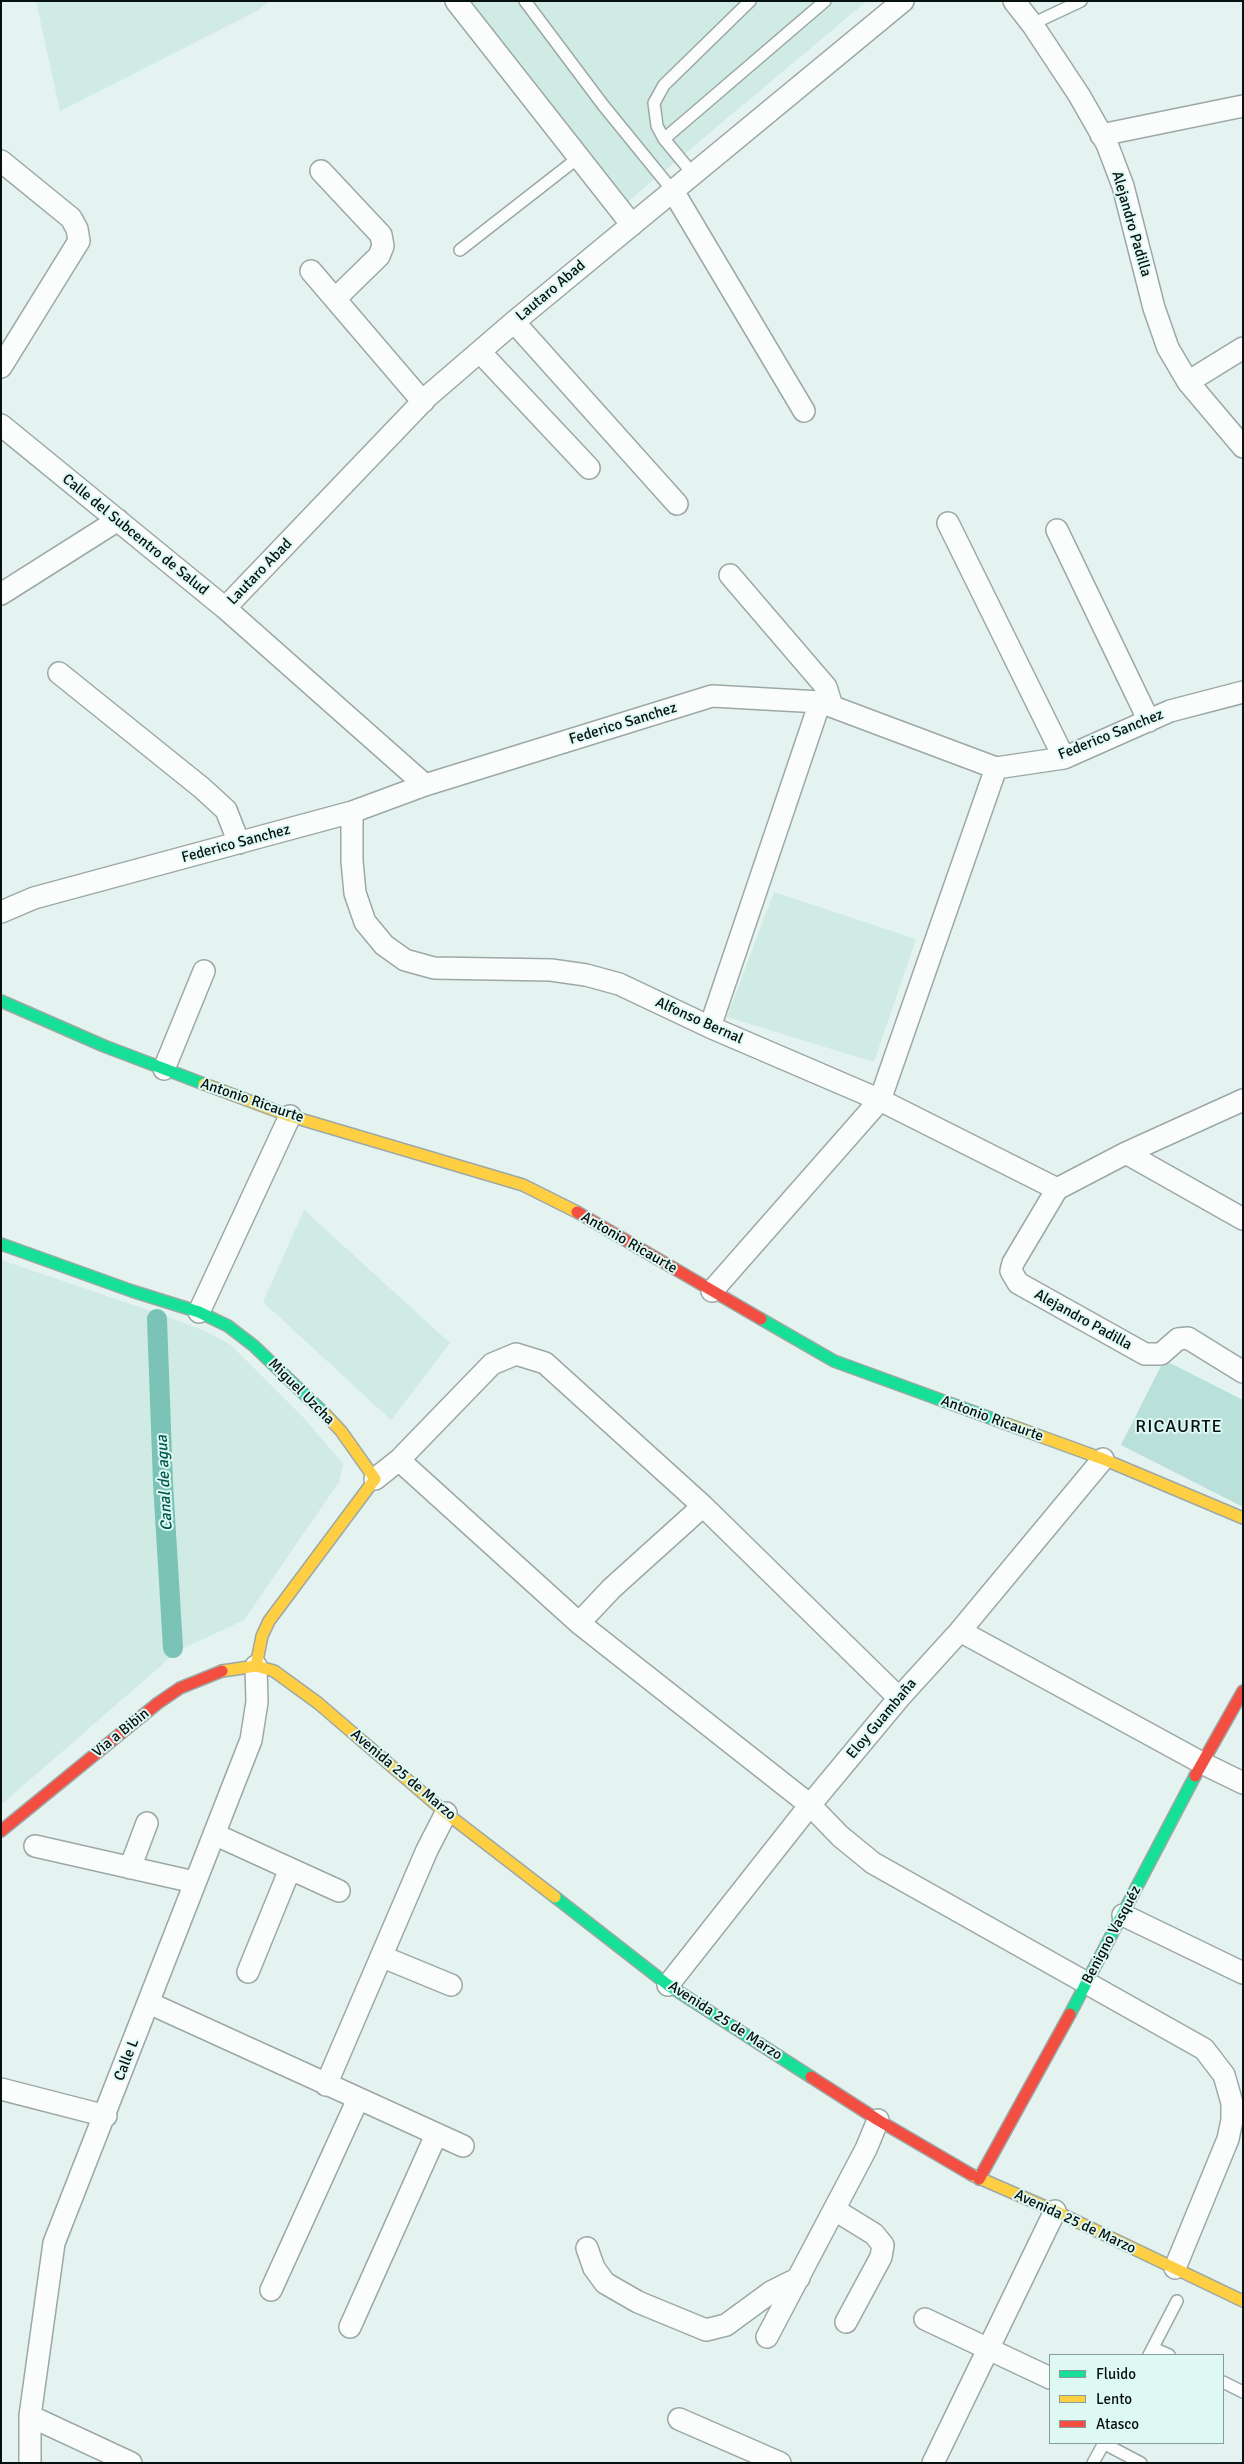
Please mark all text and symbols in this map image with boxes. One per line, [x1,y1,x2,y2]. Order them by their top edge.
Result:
street label: Alejandro Padilla [1107,169,1155,279]
street label: Lautaro Abad [513,257,589,325]
street label: Calle del Subcentro de Salud [58,470,212,600]
street label: Lautaro Abad [224,535,296,609]
street label: Federico Sanchez [567,699,679,749]
street label: Federico Sanchez [1056,706,1166,764]
street label: Federico Sanchez [180,821,292,867]
street label: Alfonso Bernal [652,994,746,1048]
street label: Antonio Ricaurte [198,1075,306,1127]
street label: Antonio Ricaurte [578,1208,680,1278]
street label: Alejandro Padilla [1031,1286,1135,1354]
street label: Miguel Uzcha [264,1355,338,1429]
street label: Antonio Ricaurte [938,1392,1046,1446]
district label: RICAURTE [1134,1416,1224,1438]
water label: Canal de agua [153,1435,177,1531]
street label: Eloy Guambaña [843,1675,921,1763]
street label: Via a Bibin [89,1705,153,1761]
street label: Avenida 25 de Marzo [347,1726,459,1824]
street label: Benigno Vasquéz [1079,1883,1145,1987]
street label: Avenida 25 de Marzo [665,1977,785,2065]
street label: Calle L [111,2036,143,2084]
street label: Avenida 25 de Marzo [1011,2186,1139,2258]
legend [1049,2354,1224,2444]
text: Fluido [1096,2365,1136,2383]
text: Lento [1096,2390,1132,2408]
text: Atasco [1096,2415,1139,2433]

